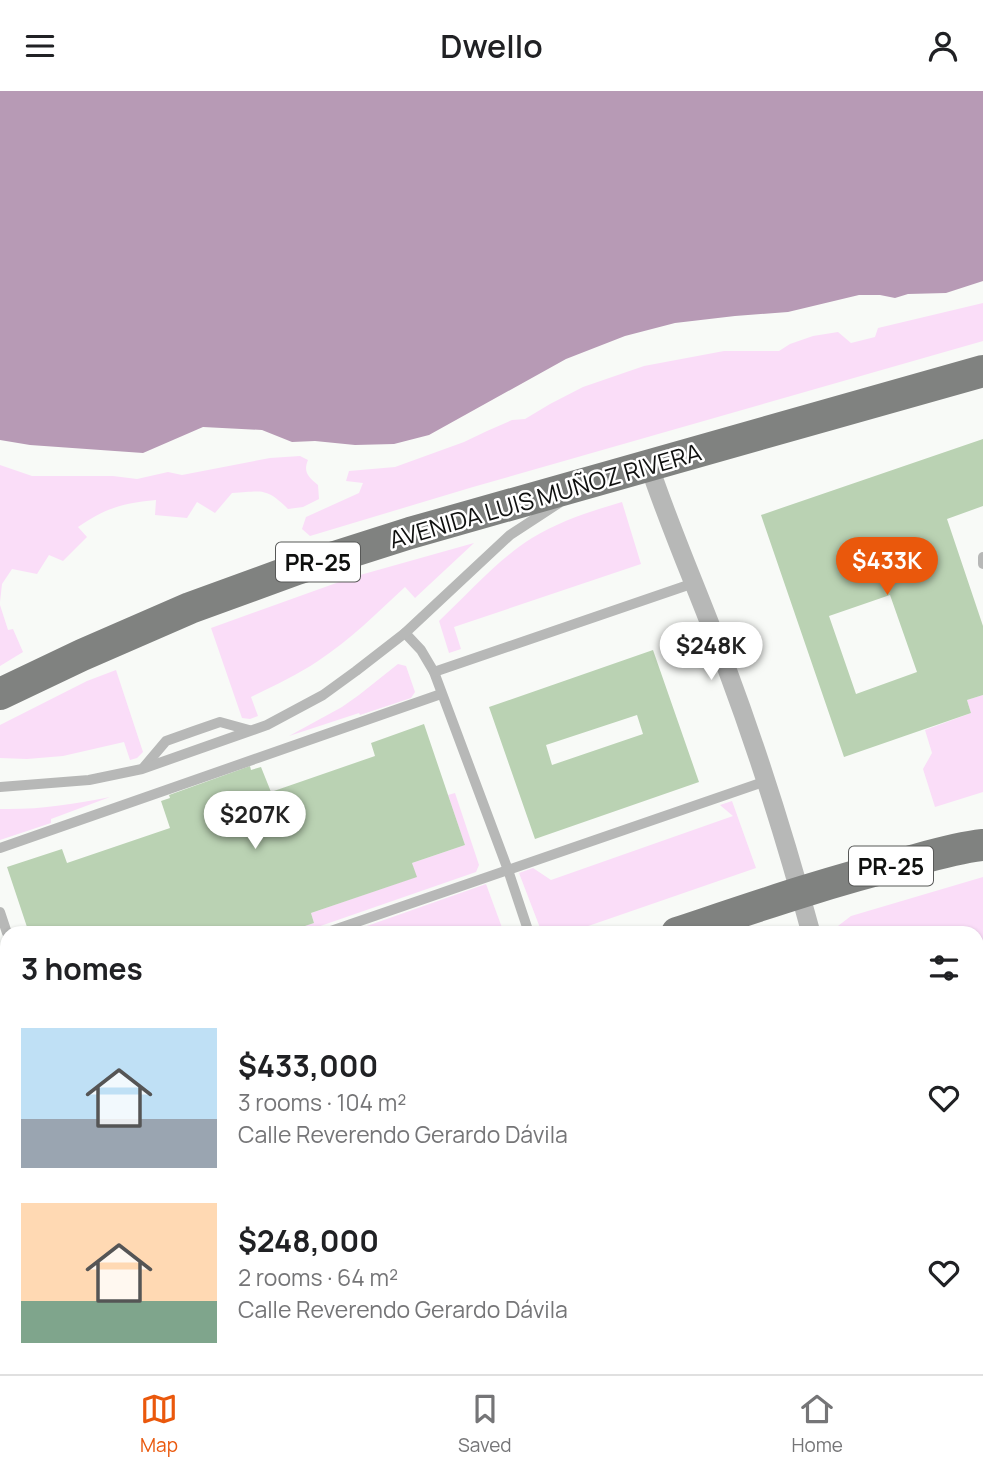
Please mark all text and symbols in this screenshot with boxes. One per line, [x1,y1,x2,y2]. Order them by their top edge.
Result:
text: Dwello [440,24,543,68]
icon: menu [21,27,59,65]
icon: person [924,27,962,65]
street label: AVENIDA LUIS MUÑOZ RIVERA [385,435,705,555]
pin: $433K [838,538,936,597]
road number: PR-25 [276,543,360,582]
text: $433K [852,544,922,576]
pin: $248K [662,623,760,682]
text: $248K [676,629,746,661]
pin: $207K [206,791,304,851]
text: $207K [220,798,290,830]
road number: PR-25 [849,846,933,885]
text: 3 homes [21,948,143,989]
icon: filters [925,949,963,987]
text: $433,000 [238,1045,378,1086]
icon: home [77,1056,161,1140]
icon: heart [925,1079,963,1117]
text: 3 rooms · 104 m² [238,1086,406,1118]
text: Calle Reverendo Gerardo Dávila [238,1118,568,1150]
text: $248,000 [238,1220,379,1261]
icon: home [77,1231,161,1315]
icon: heart [925,1254,963,1292]
text: 2 rooms · 64 m² [238,1261,398,1293]
text: Calle Reverendo Gerardo Dávila [238,1293,568,1325]
tab: Map [140,1390,178,1458]
tab: Saved [458,1390,512,1458]
tab: Home [792,1390,843,1458]

